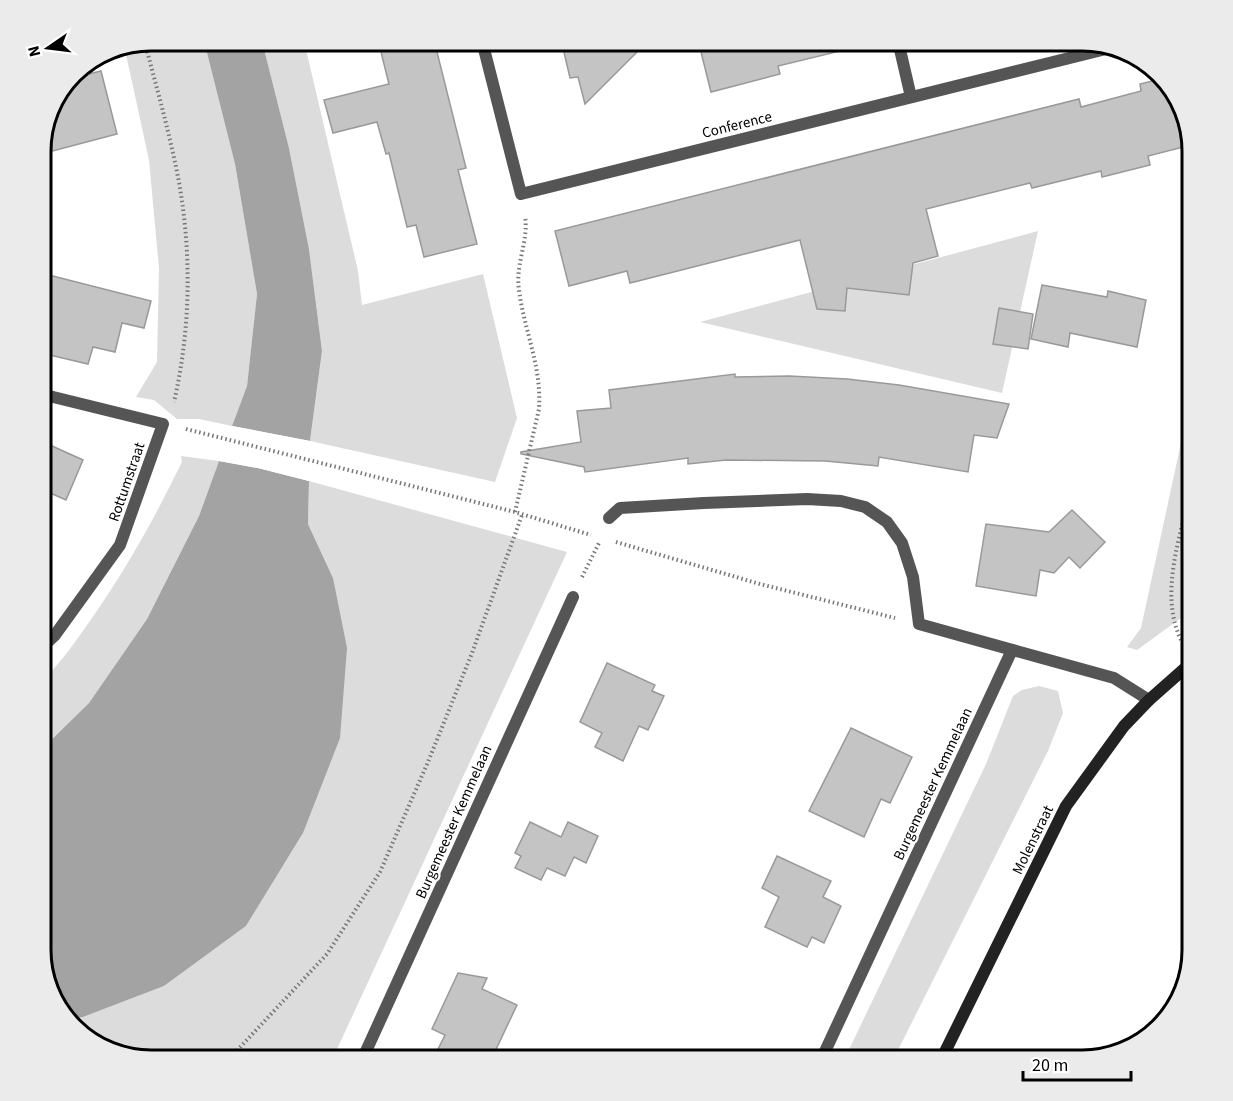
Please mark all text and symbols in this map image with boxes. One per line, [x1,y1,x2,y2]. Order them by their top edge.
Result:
north arrow [18,18,78,78]
text: N [22,44,46,59]
street label: Conference [700,106,774,144]
street label: Rottumstraat [104,440,150,524]
street label: Burgemeester Kemmelaan [888,704,978,864]
street label: Burgemeester Kemmelaan [411,742,497,902]
street label: Molenstraat [1007,802,1059,878]
scale bar [1023,1044,1131,1082]
text: 20 m [1032,1053,1068,1078]

